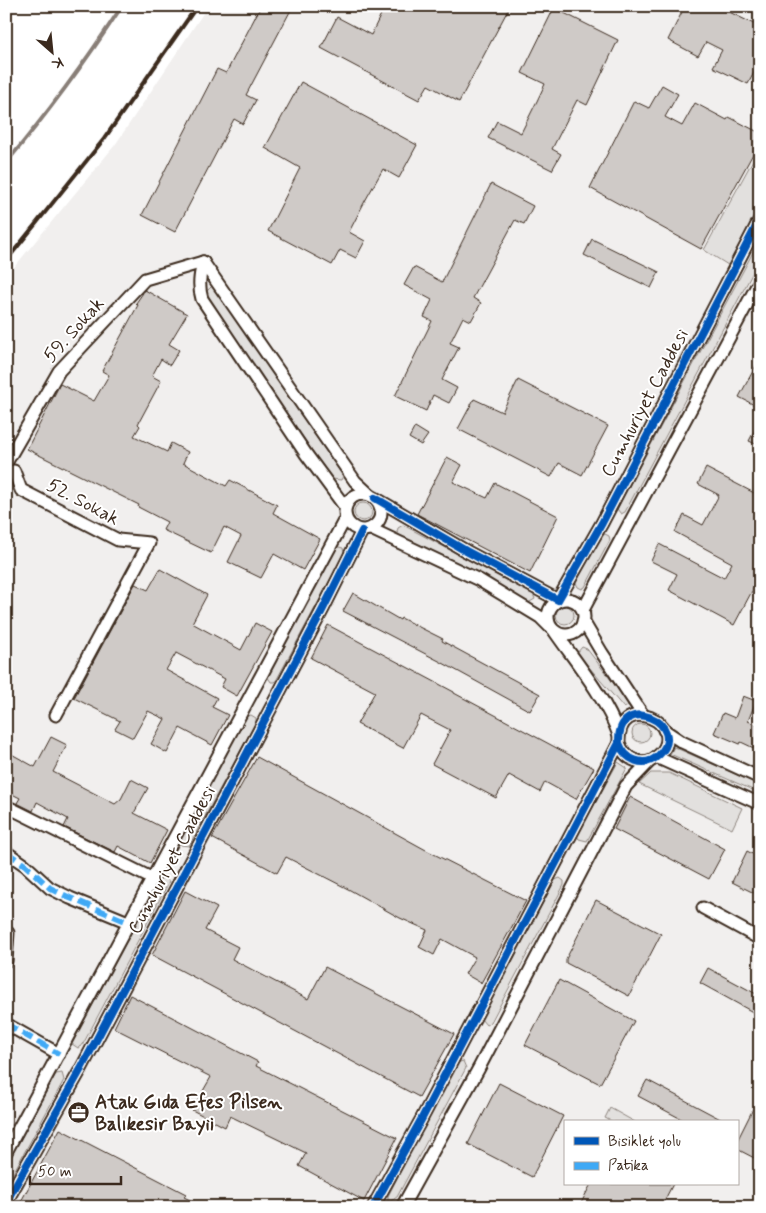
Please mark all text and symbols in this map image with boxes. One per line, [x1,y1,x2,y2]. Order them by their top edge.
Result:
north arrow [28,28,78,78]
text: K [48,52,66,73]
street label: 59. Sokak [38,292,110,368]
street label: Cumhuriyet Caddesi [595,324,695,482]
street label: 52. Sokak [42,473,124,531]
street label: Cumhuriyet Caddesi [122,781,222,939]
place label: Atak Gıda Efes Pilsen Balıkesir Bayii [95,1090,282,1137]
office icon: Atak Gıda Efes Pilsen Balıkesir Bayii [67,1101,91,1125]
legend [564,1120,738,1186]
text: Bisiklet yolu [608,1132,681,1152]
scale bar [30,1153,121,1185]
text: Patika [608,1156,649,1176]
text: 50 m [38,1162,72,1182]

